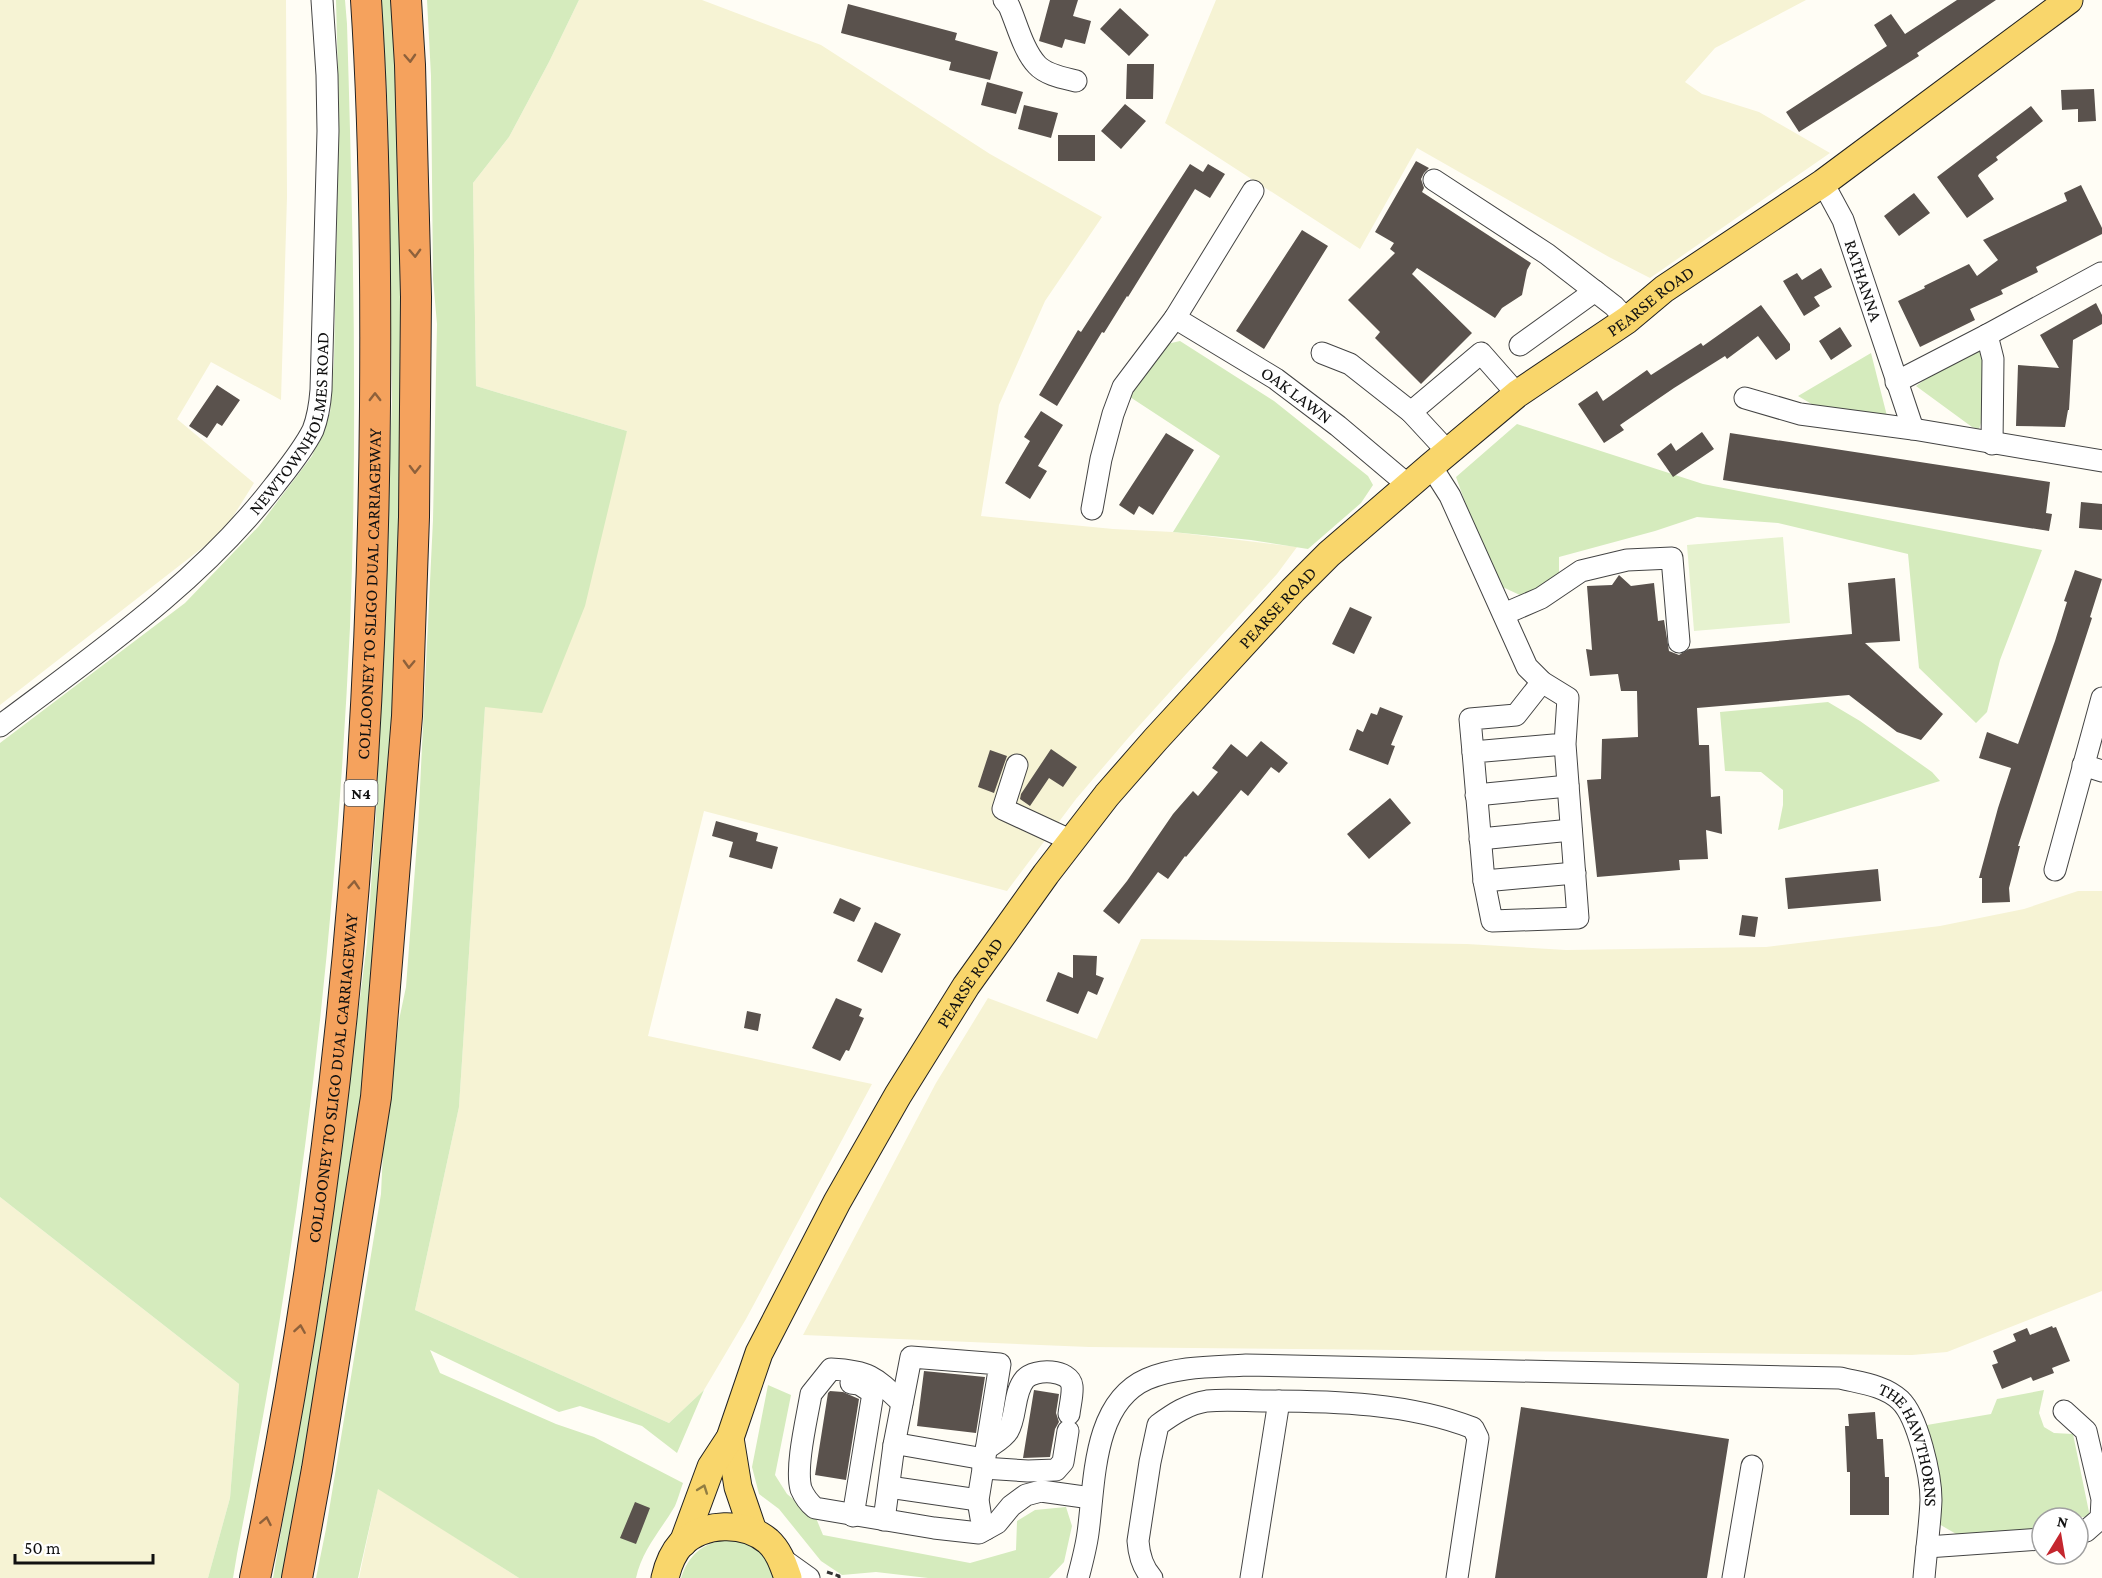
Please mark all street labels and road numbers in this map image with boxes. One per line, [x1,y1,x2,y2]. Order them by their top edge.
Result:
street label: RATHANNA [1840,237,1886,325]
street label: PEARSE ROAD [1603,262,1698,341]
street label: NEWTOWNHOLMES ROAD [245,332,333,519]
street label: OAK LAWN [1257,362,1336,428]
street label: COLLOONEY TO SLIGO DUAL CARRIAGEWAY [353,428,385,760]
street label: PEARSE ROAD [1234,563,1320,652]
road number: N4 [344,780,378,806]
street label: COLLOONEY TO SLIGO DUAL CARRIAGEWAY [304,912,361,1244]
street label: PEARSE ROAD [932,934,1007,1031]
street label: THE HAWTHORNS [1875,1379,1941,1507]

